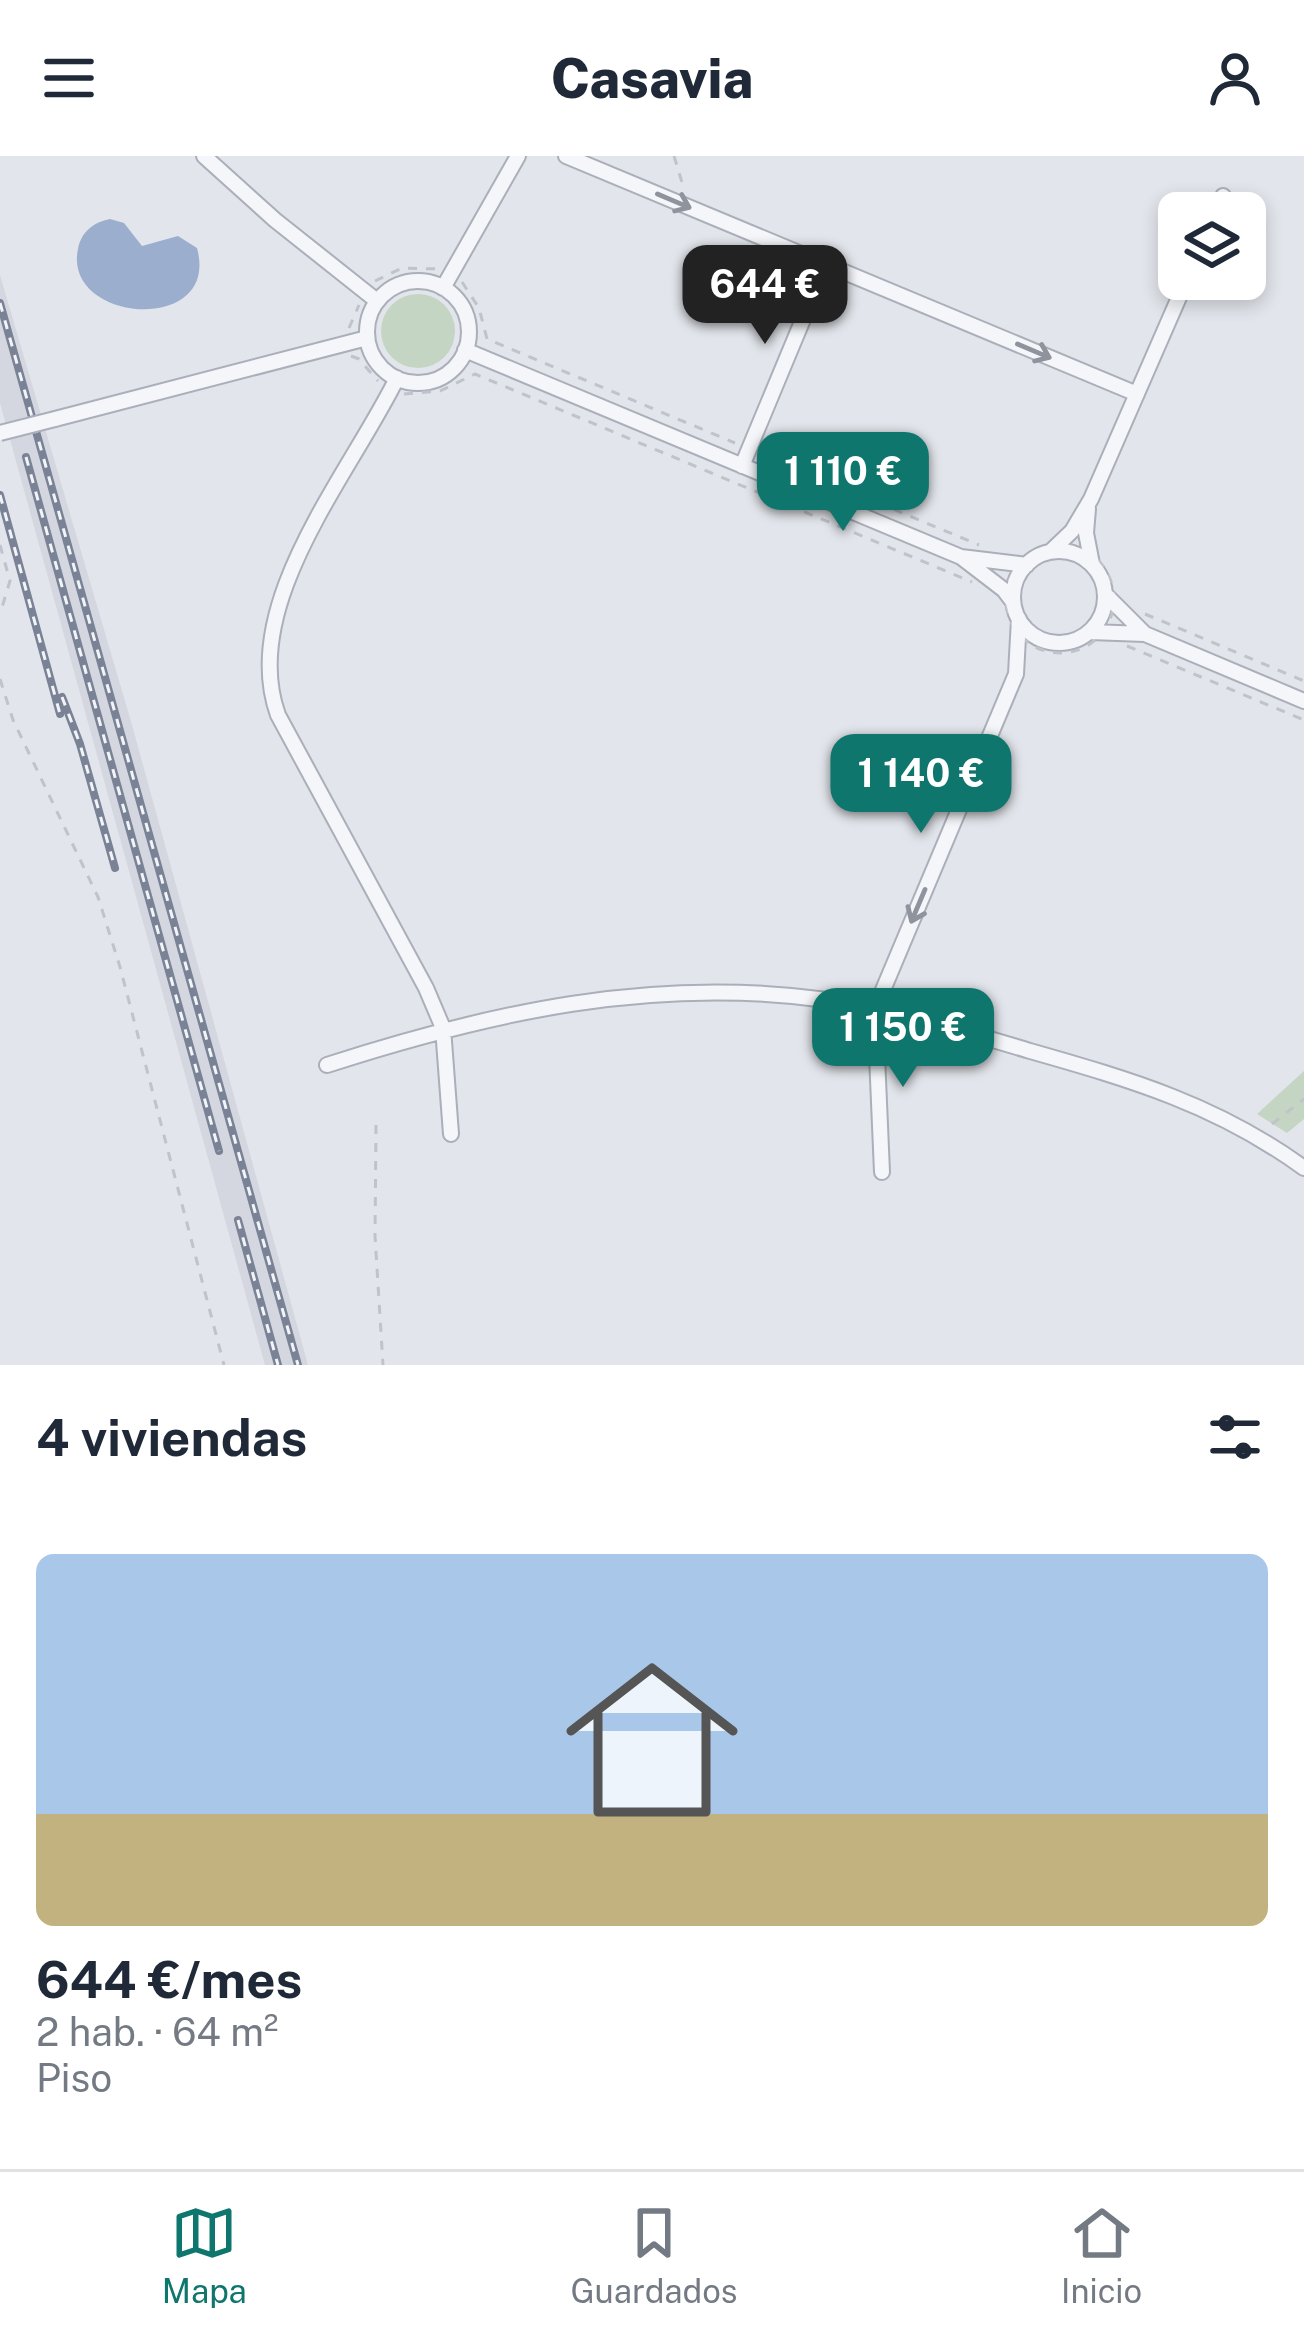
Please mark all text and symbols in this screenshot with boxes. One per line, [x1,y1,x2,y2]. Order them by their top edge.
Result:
icon: menu [36,45,102,111]
icon: person [1202,45,1268,111]
text: Casavia [551,47,753,110]
one-way arrow [654,192,691,213]
map controls [1158,192,1266,300]
button: layers [1158,192,1266,300]
pin: 644 € [681,245,849,347]
text: 644 € [710,261,821,307]
one-way arrow [1014,342,1051,363]
pin: 1 110 € [732,432,954,534]
text: 1 110 € [784,448,902,494]
pin: 1 140 € [810,734,1032,836]
text: 1 140 € [857,750,985,796]
one-way arrow [906,887,927,924]
pin: 1 150 € [792,988,1014,1090]
text: 1 150 € [839,1004,967,1050]
icon: filters [1202,1404,1268,1470]
text: 4 viviendas [36,1408,307,1467]
icon: home [544,1632,760,1848]
text: 644 €/mes [36,1950,302,2009]
text: 2 hab. · 64 m² [36,2009,278,2055]
text: Piso [36,2055,112,2101]
tab: Mapa [162,2200,247,2310]
tab: Guardados [570,2200,738,2310]
tab: Inicio [1061,2200,1142,2310]

